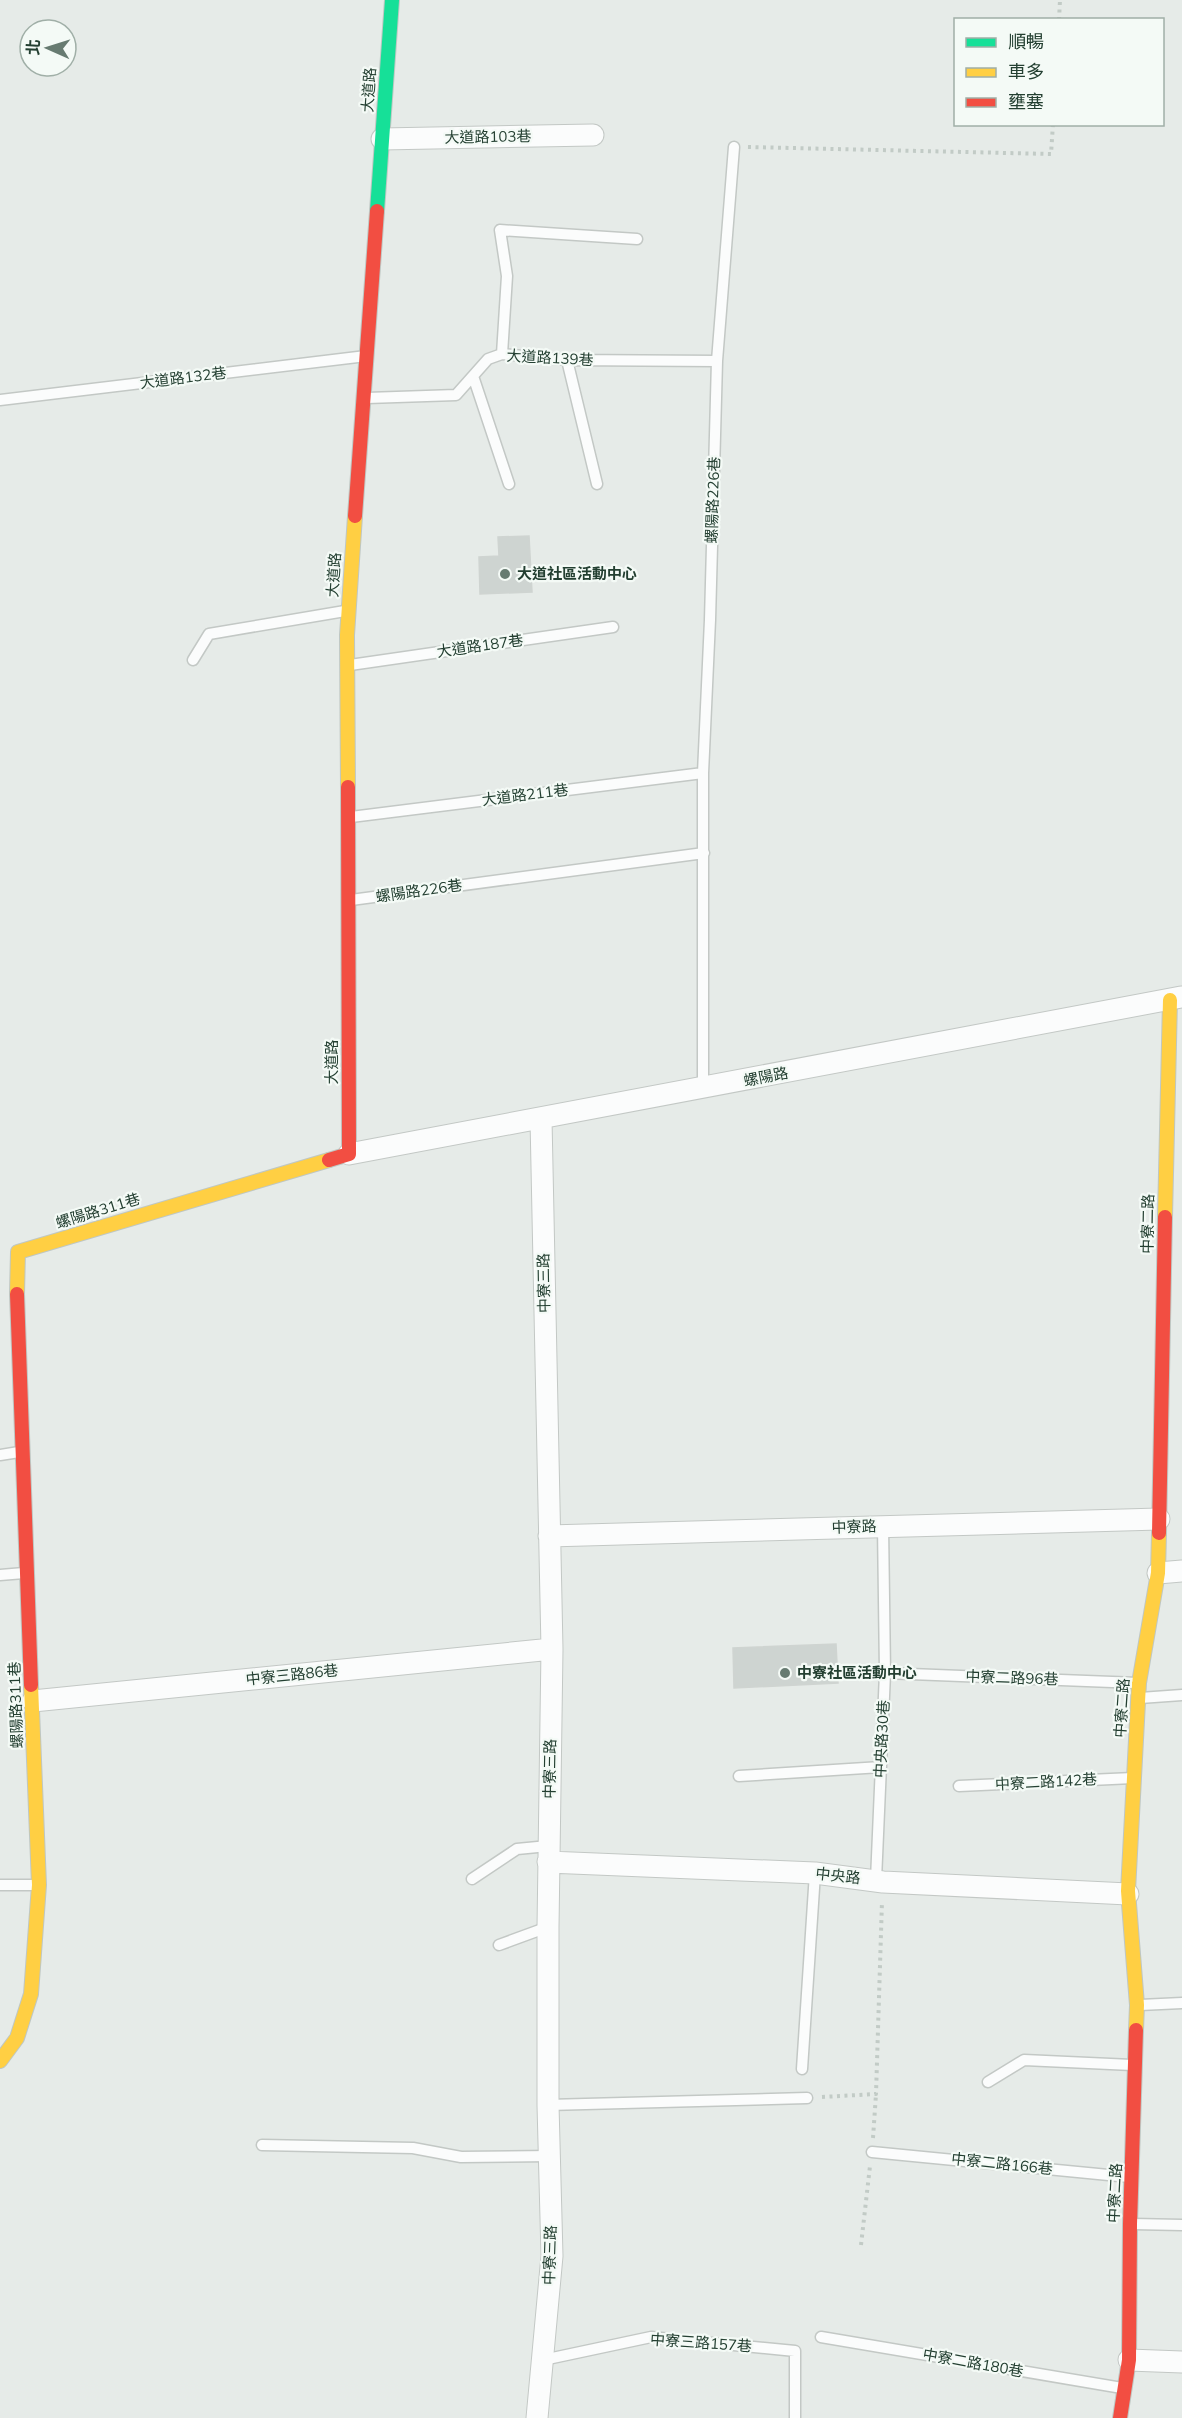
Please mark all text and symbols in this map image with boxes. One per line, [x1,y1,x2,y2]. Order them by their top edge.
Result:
north arrow [18,18,78,78]
legend [954,18,1164,126]
text: 順暢 [1008,30,1044,53]
text: 北 [23,39,43,56]
text: 車多 [1008,60,1044,83]
street label: 大道路 [357,67,380,113]
text: 壅塞 [1008,90,1044,113]
street label: 大道路103巷 [444,126,532,147]
street label: 大道路139巷 [506,346,594,369]
street label: 大道路132巷 [139,363,227,392]
street label: 螺陽路226巷 [701,456,724,544]
street label: 大道路 [322,552,345,598]
place label: 大道社區活動中心 [517,564,637,583]
marker: 大道社區活動中心 [498,567,512,581]
street label: 大道路187巷 [436,630,524,661]
street label: 大道路211巷 [481,780,569,809]
street label: 螺陽路226巷 [375,875,463,906]
street label: 大道路 [322,1039,341,1085]
street label: 螺陽路 [742,1063,790,1090]
street label: 螺陽路311巷 [53,1189,142,1232]
street label: 中寮二路 [1137,1194,1158,1254]
street label: 中寮三路 [533,1253,554,1313]
street label: 中寮路 [831,1516,877,1537]
street label: 中寮三路86巷 [245,1660,339,1689]
street label: 螺陽路311巷 [4,1661,27,1749]
place label: 中寮社區活動中心 [797,1663,917,1682]
marker: 中寮社區活動中心 [778,1666,792,1680]
street label: 中寮二路96巷 [965,1666,1059,1689]
street label: 中寮二路 [1110,1677,1133,1739]
street label: 中央路30巷 [870,1700,893,1778]
street label: 中寮三路 [539,1739,560,1799]
street label: 中寮二路142巷 [995,1769,1097,1794]
street label: 中央路 [815,1864,861,1887]
street label: 中寮二路166巷 [950,2149,1054,2178]
street label: 中寮二路 [1103,2163,1126,2223]
street label: 中寮三路 [539,2225,560,2285]
street label: 中寮三路157巷 [649,2329,753,2356]
street label: 中寮二路180巷 [921,2344,1025,2381]

